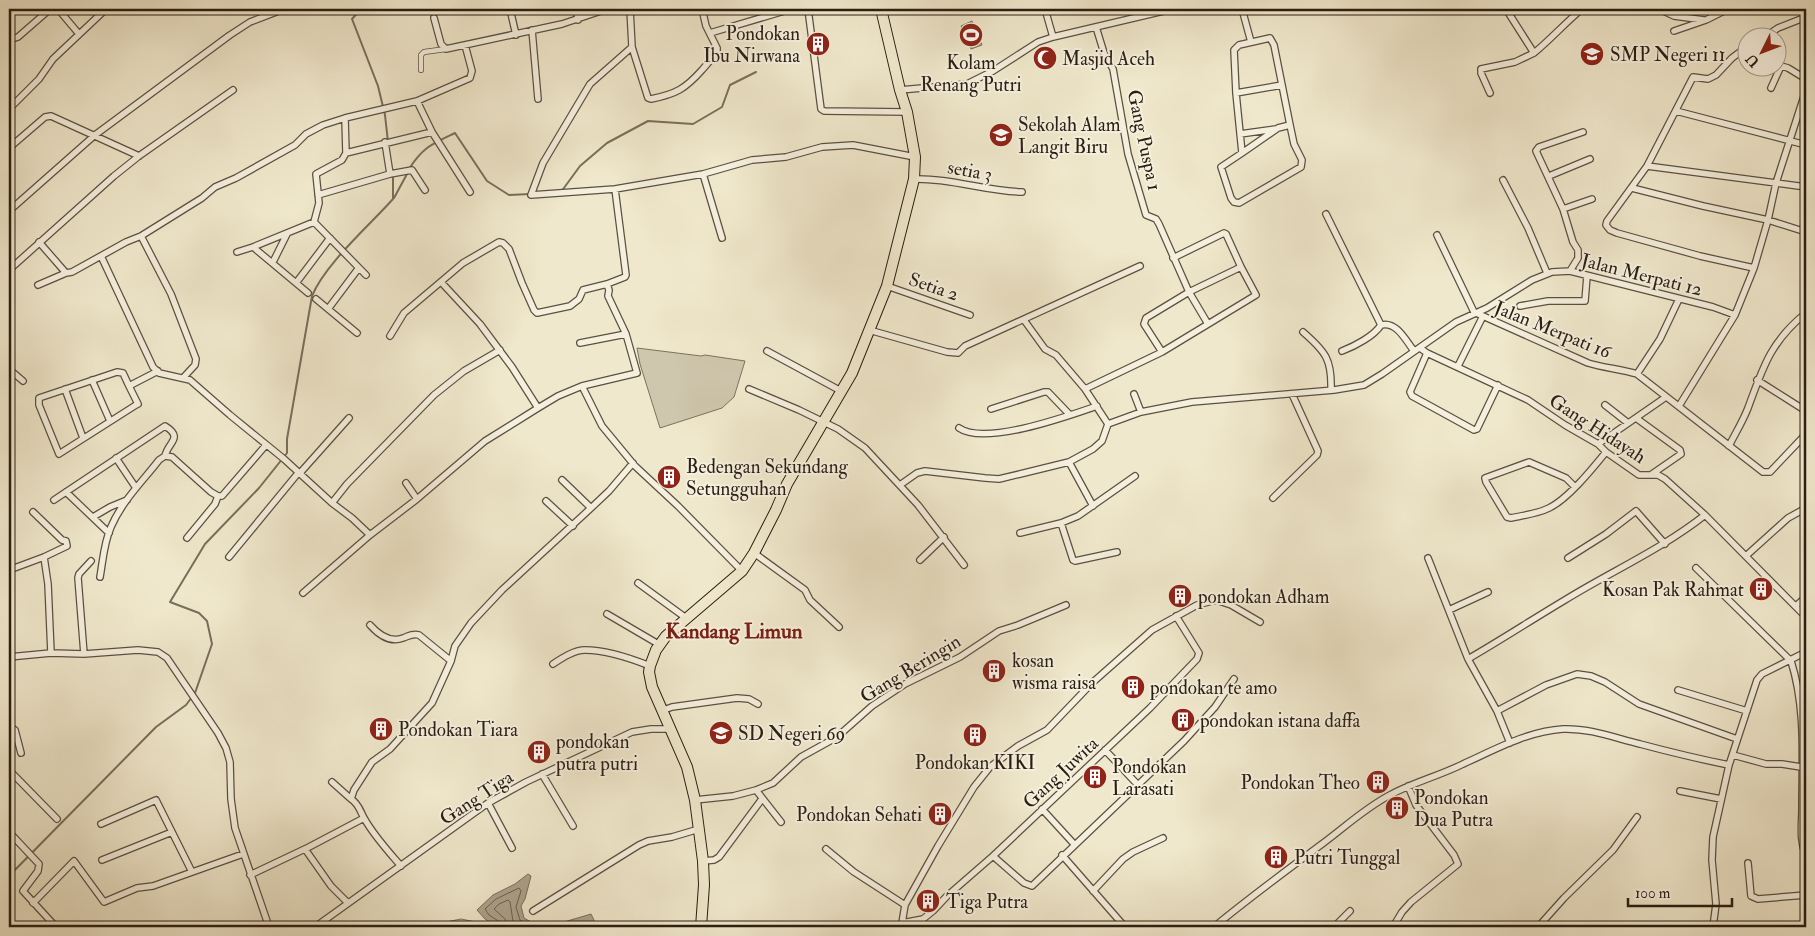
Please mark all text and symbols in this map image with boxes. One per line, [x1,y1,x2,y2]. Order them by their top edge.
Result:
place label: Pondokan Ibu Nirwana [703,22,800,68]
sports icon: Kolam Renang Putri [958,22,984,48]
north arrow [1738,28,1788,78]
building icon: Pondokan Ibu Nirwana [805,31,831,57]
school or university icon: SMP Negeri 11 [1579,41,1605,67]
place label: SMP Negeri 11 [1610,43,1726,67]
mosque icon: Masjid Aceh [1032,45,1058,71]
place label: Masjid Aceh [1062,47,1155,71]
text: U [1742,50,1763,70]
place label: Kolam Renang Putri [920,51,1022,97]
street label: Gang Puspa 1 [1121,88,1166,193]
place label: Sekolah Alam Langit Biru [1018,113,1121,159]
school or university icon: Sekolah Alam Langit Biru [988,122,1014,148]
street label: setia 3 [946,155,994,187]
street label: Jalan Merpati 12 [1578,248,1705,303]
street label: Setia 2 [906,267,962,307]
street label: Jalan Merpati 16 [1490,295,1616,366]
street label: Gang Hidayah [1545,389,1650,469]
place label: Bedengan Sekundang Setungguhan [686,455,848,501]
building icon: Bedengan Sekundang Setungguhan [656,464,682,490]
building icon: Kosan Pak Rahmat [1748,576,1774,602]
place label: Kosan Pak Rahmat [1602,578,1744,602]
building icon: pondokan Adham [1167,583,1193,609]
place label: pondokan Adham [1197,585,1330,610]
district label: Kandang Limun [665,618,803,645]
street label: Gang Beringin [856,629,965,708]
place label: kosan wisma raisa [1012,649,1096,695]
building icon: kosan wisma raisa [981,658,1007,684]
building icon: pondokan te amo [1120,674,1146,700]
place label: pondokan te amo [1149,676,1277,701]
building icon: pondokan istana daffa [1170,707,1196,733]
place label: pondokan istana daffa [1199,709,1361,734]
building icon: Pondokan Tiara [368,716,394,742]
place label: Pondokan Tiara [398,718,518,742]
school or university icon: SD Negeri 69 [708,720,734,746]
place label: SD Negeri 69 [738,722,845,746]
building icon: Pondokan KIKI [962,722,988,748]
place label: pondokan putra putri [555,730,638,777]
street label: Gang Juwita [1018,732,1104,814]
building icon: pondokan putra putri [526,739,552,765]
place label: Pondokan KIKI [915,751,1035,775]
place label: Pondokan Larasati [1112,755,1187,801]
building icon: Pondokan Larasati [1082,764,1108,790]
street label: Gang Tiga [435,765,518,831]
building icon: Pondokan Theo [1365,769,1391,795]
place label: Pondokan Theo [1240,771,1360,795]
place label: Pondokan Dua Putra [1414,786,1493,832]
building icon: Pondokan Dua Putra [1384,795,1410,821]
building icon: Pondokan Sehati [927,801,953,827]
place label: Pondokan Sehati [796,803,922,827]
building icon: Putri Tunggal [1263,844,1289,870]
place label: Putri Tunggal [1294,846,1400,870]
scale bar [1628,876,1731,908]
text: 100 m [1635,884,1671,903]
building icon: Tiga Putra [915,888,941,914]
place label: Tiga Putra [946,890,1028,914]

